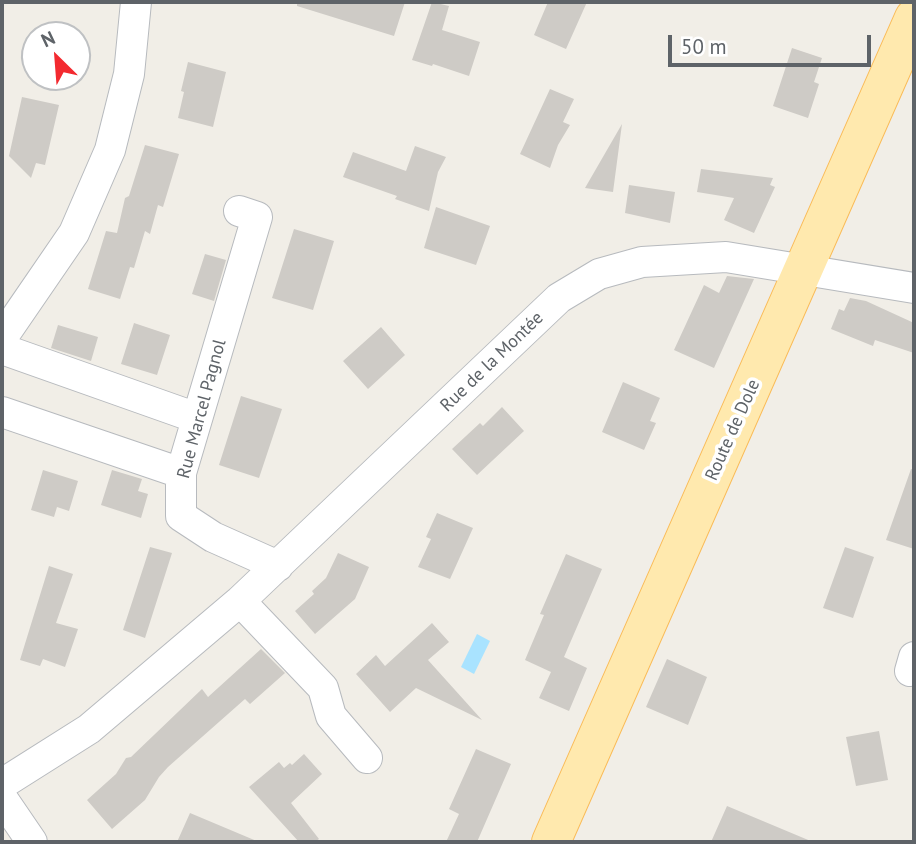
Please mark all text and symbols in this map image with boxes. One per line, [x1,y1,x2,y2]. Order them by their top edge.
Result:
north arrow [21,21,91,91]
scale bar [671,21,874,65]
text: N [37,25,59,52]
text: 50 m [681,33,727,60]
street label: Rue de la Montée [436,308,548,416]
street label: Rue Marcel Pagnol [173,337,231,481]
street label: Route de Dole [701,376,765,484]

